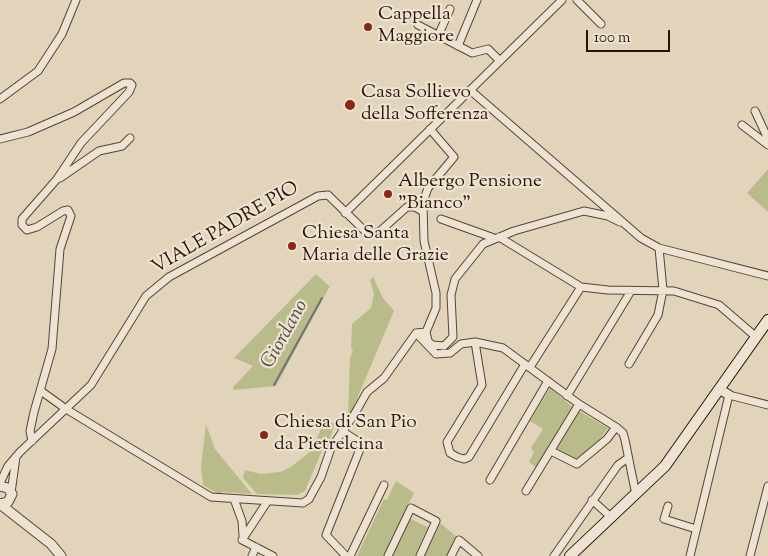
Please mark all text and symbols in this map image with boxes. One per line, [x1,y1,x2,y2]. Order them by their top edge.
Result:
place label: Cappella Maggiore [378,5,454,49]
scale bar [588,20,672,52]
marker: Cappella Maggiore [362,21,374,33]
text: 100 m [594,28,630,49]
place label: Casa Sollievo della Sofferenza [361,83,489,127]
marker: Casa Sollievo della Sofferenza [343,98,357,112]
place label: Albergo Pensione "Bianco" [398,172,542,216]
street label: VIALE PADRE PIO [149,178,303,280]
marker: Albergo Pensione "Bianco" [382,188,394,200]
place label: Chiesa Santa Maria delle Grazie [302,224,449,268]
marker: Chiesa Santa Maria delle Grazie [286,240,298,252]
water label: Giordano [257,296,315,374]
place label: Chiesa di San Pio da Pietrelcina [274,413,417,457]
marker: Chiesa di San Pio da Pietrelcina [258,429,270,441]

